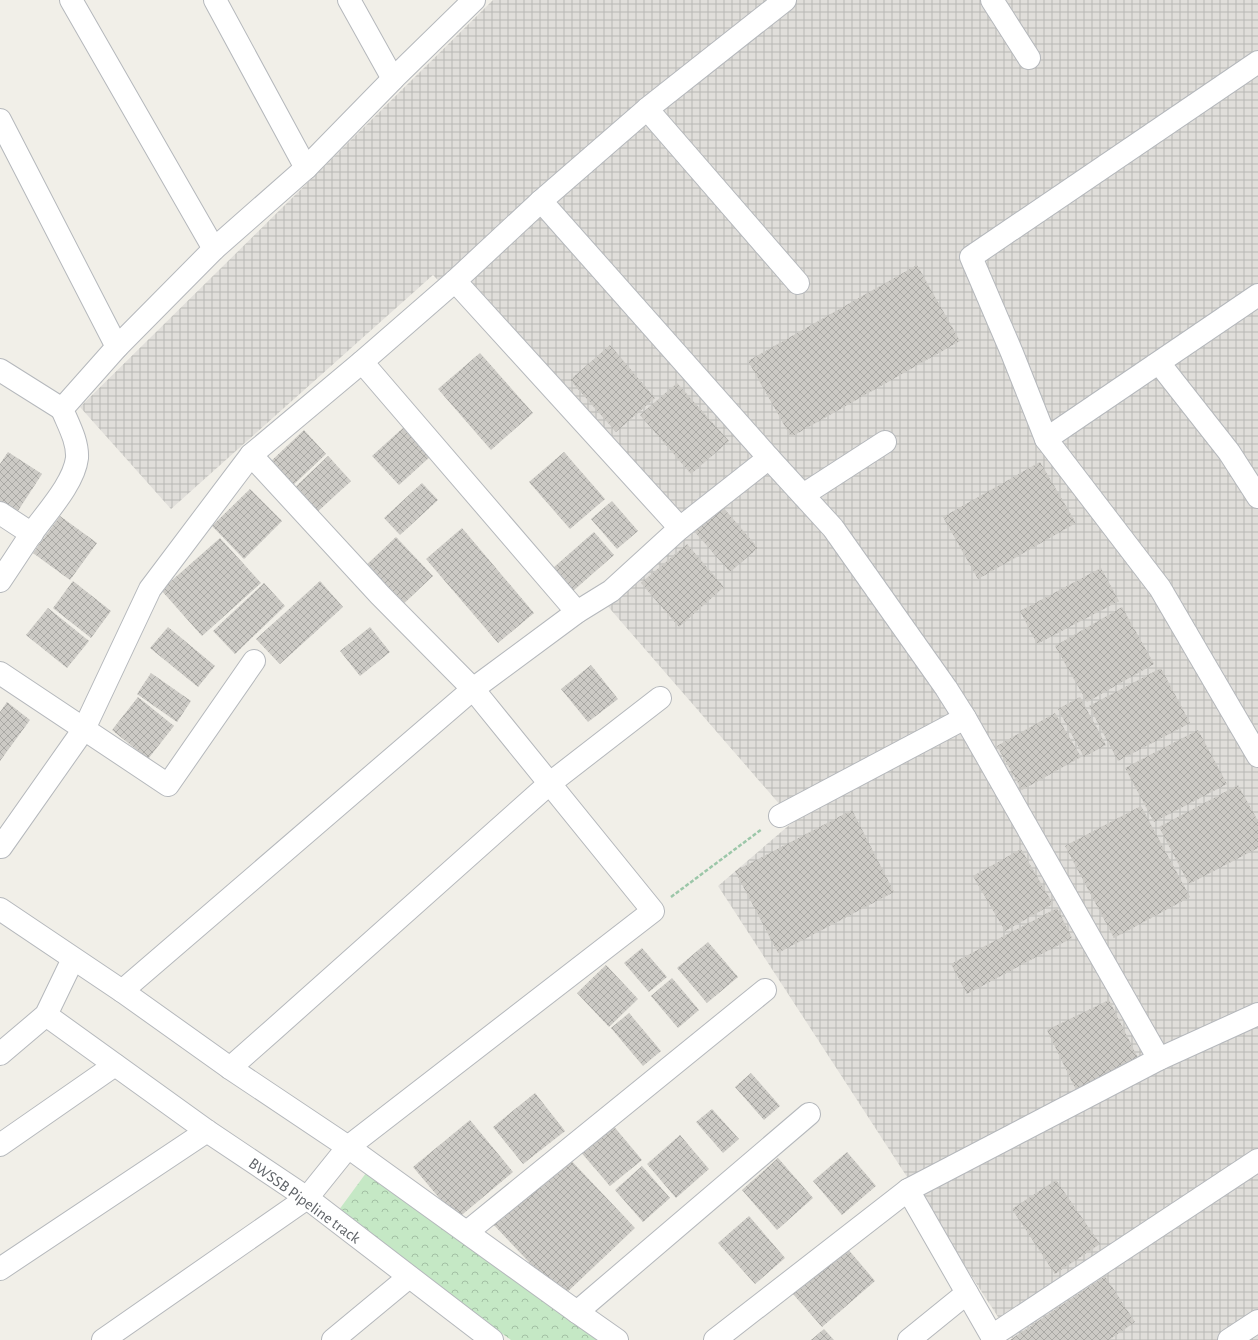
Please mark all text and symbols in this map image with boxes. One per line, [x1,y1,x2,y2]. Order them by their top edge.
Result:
street label: BWSSB Pipeline track [246,1155,364,1247]

